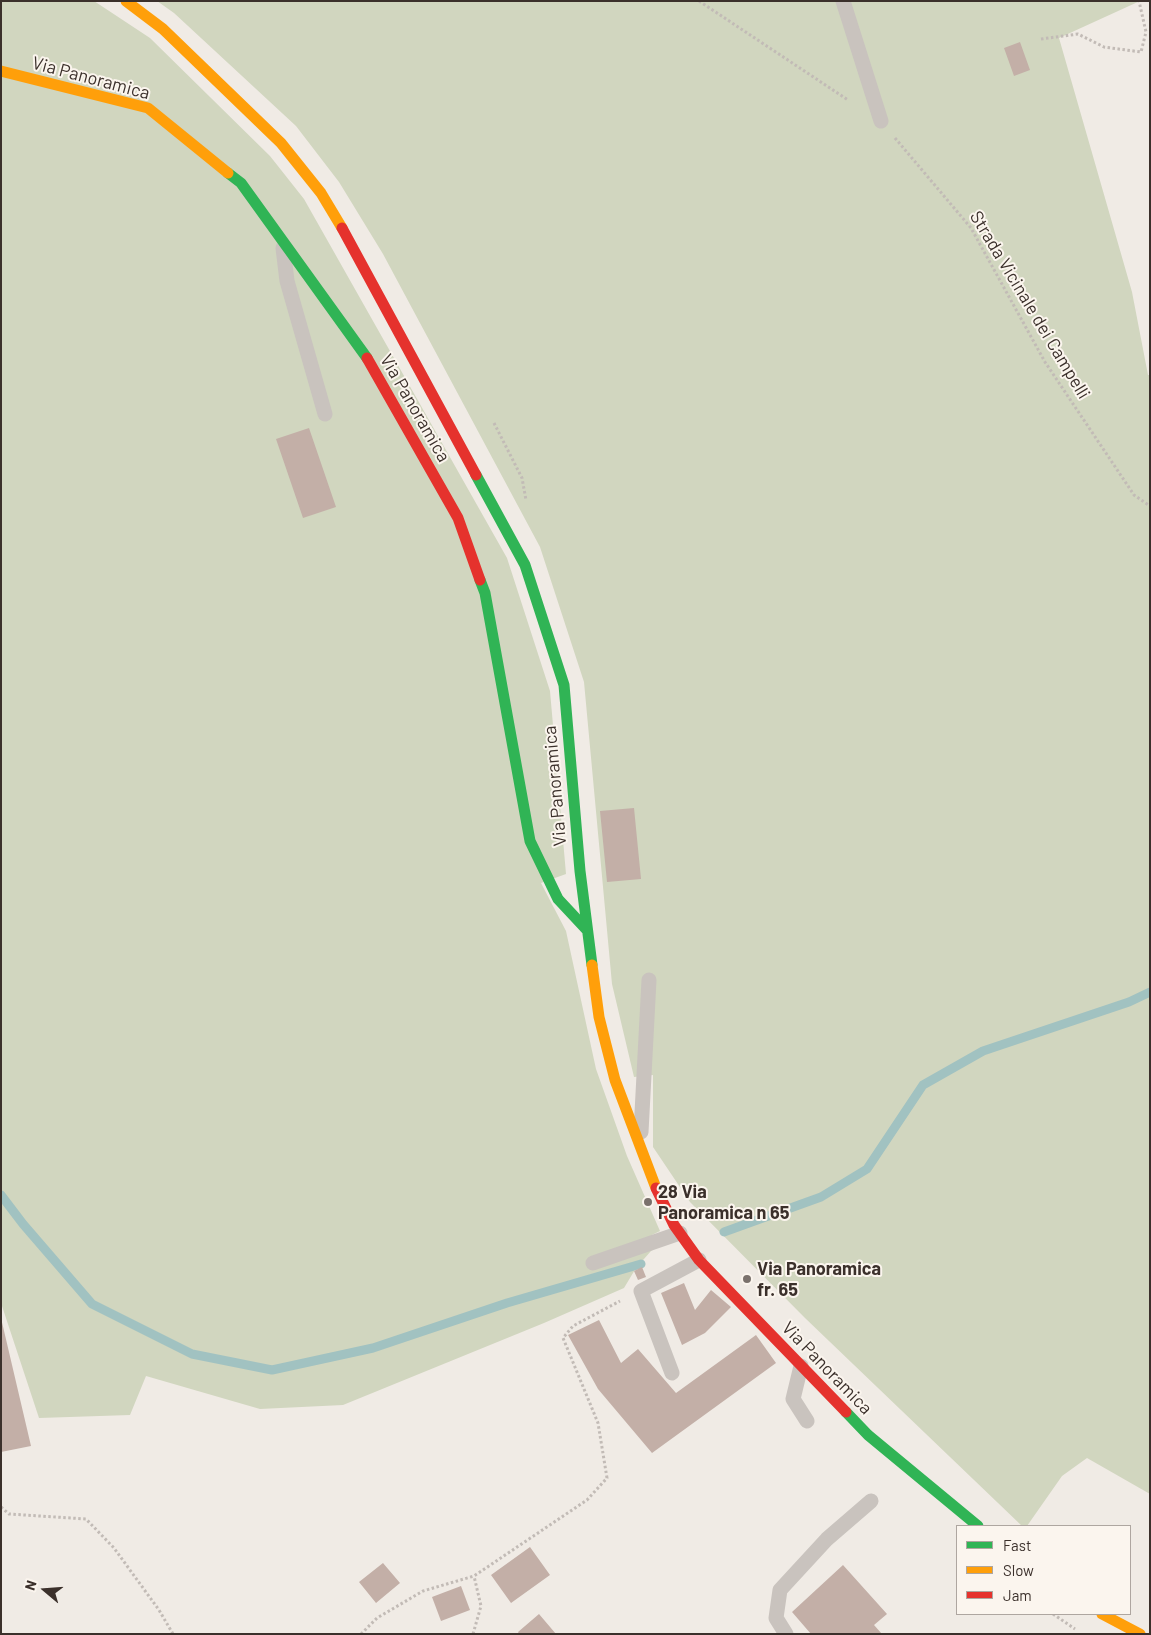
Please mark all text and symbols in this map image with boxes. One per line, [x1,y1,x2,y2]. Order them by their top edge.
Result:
street label: Via Panoramica [30,52,152,104]
street label: Strada Vicinale dei Campelli [965,207,1095,403]
street label: Via Panoramica [375,350,455,466]
street label: Via Panoramica [539,725,571,847]
place label: 28 Via Panoramica n 65 [658,1181,789,1224]
marker: 28 Via Panoramica n 65 [642,1196,654,1208]
place label: Via Panoramica fr. 65 [757,1258,881,1300]
marker: Via Panoramica fr. 65 [741,1273,753,1285]
street label: Via Panoramica [777,1317,877,1419]
legend [956,1525,1131,1615]
text: Fast [1003,1536,1031,1554]
text: Slow [1003,1561,1034,1579]
north arrow [20,1565,70,1615]
text: N [21,1578,40,1592]
text: Jam [1003,1586,1032,1604]

